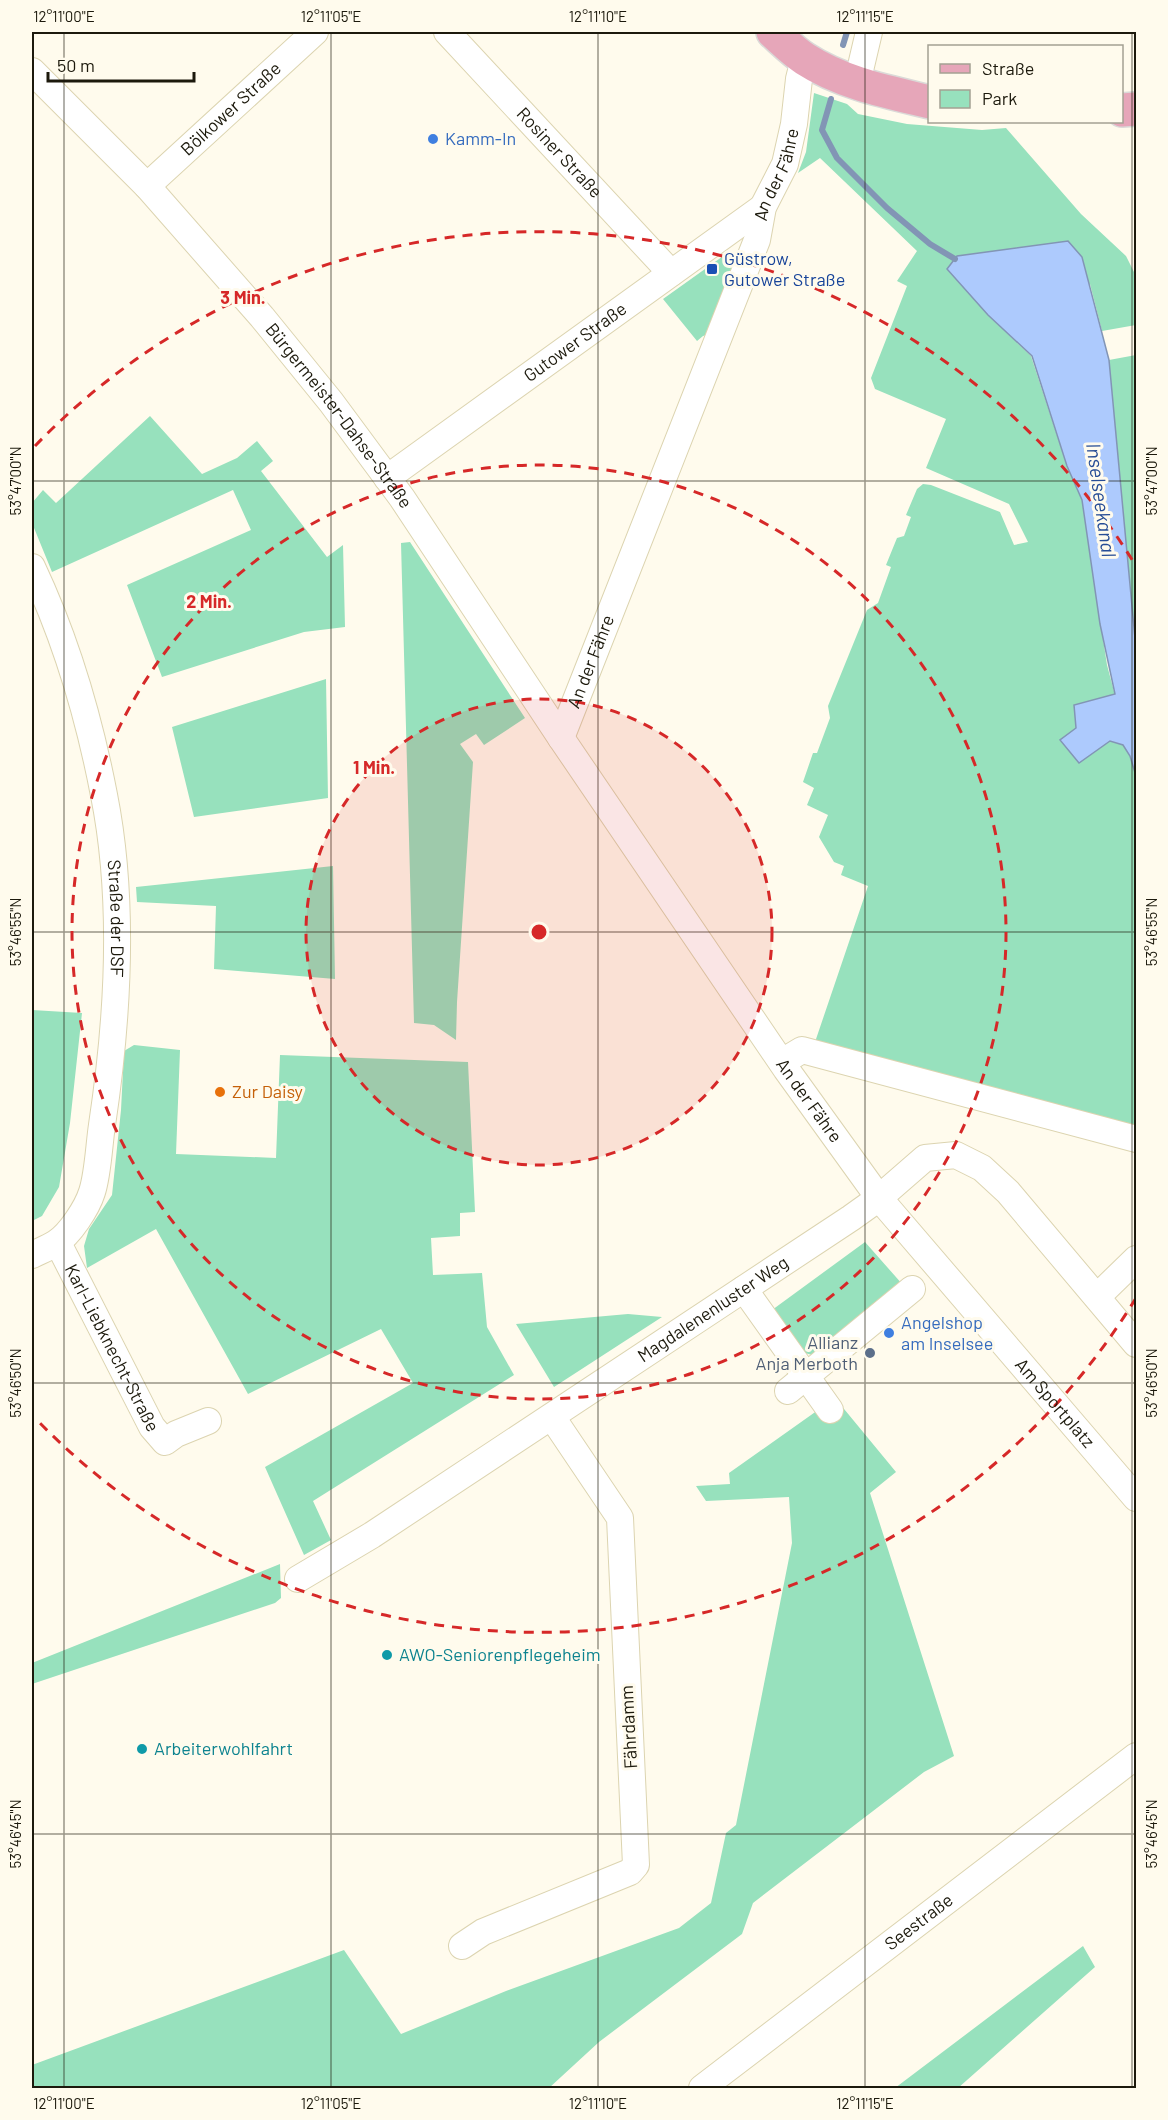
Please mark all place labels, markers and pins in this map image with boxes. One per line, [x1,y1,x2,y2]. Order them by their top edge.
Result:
place label: Kamm-In [445,127,516,149]
marker: Kamm-In [426,132,440,146]
place label: Güstrow, Gutower Straße [724,247,845,290]
marker: Güstrow, Gutower Straße [705,262,719,276]
centre of rings [529,922,549,942]
place label: Zur Daisy [232,1080,303,1102]
marker: Zur Daisy [213,1085,227,1099]
place label: Angelshop am Inselsee [901,1311,993,1354]
marker: Angelshop am Inselsee [882,1326,896,1340]
place label: Allianz Anja Merboth [755,1331,858,1374]
marker: Allianz Anja Merboth [863,1346,877,1360]
place label: AWO-Seniorenpflegeheim [399,1643,601,1665]
marker: AWO-Seniorenpflegeheim [380,1648,394,1662]
place label: Arbeiterwohlfahrt [154,1737,293,1759]
marker: Arbeiterwohlfahrt [135,1742,149,1756]

